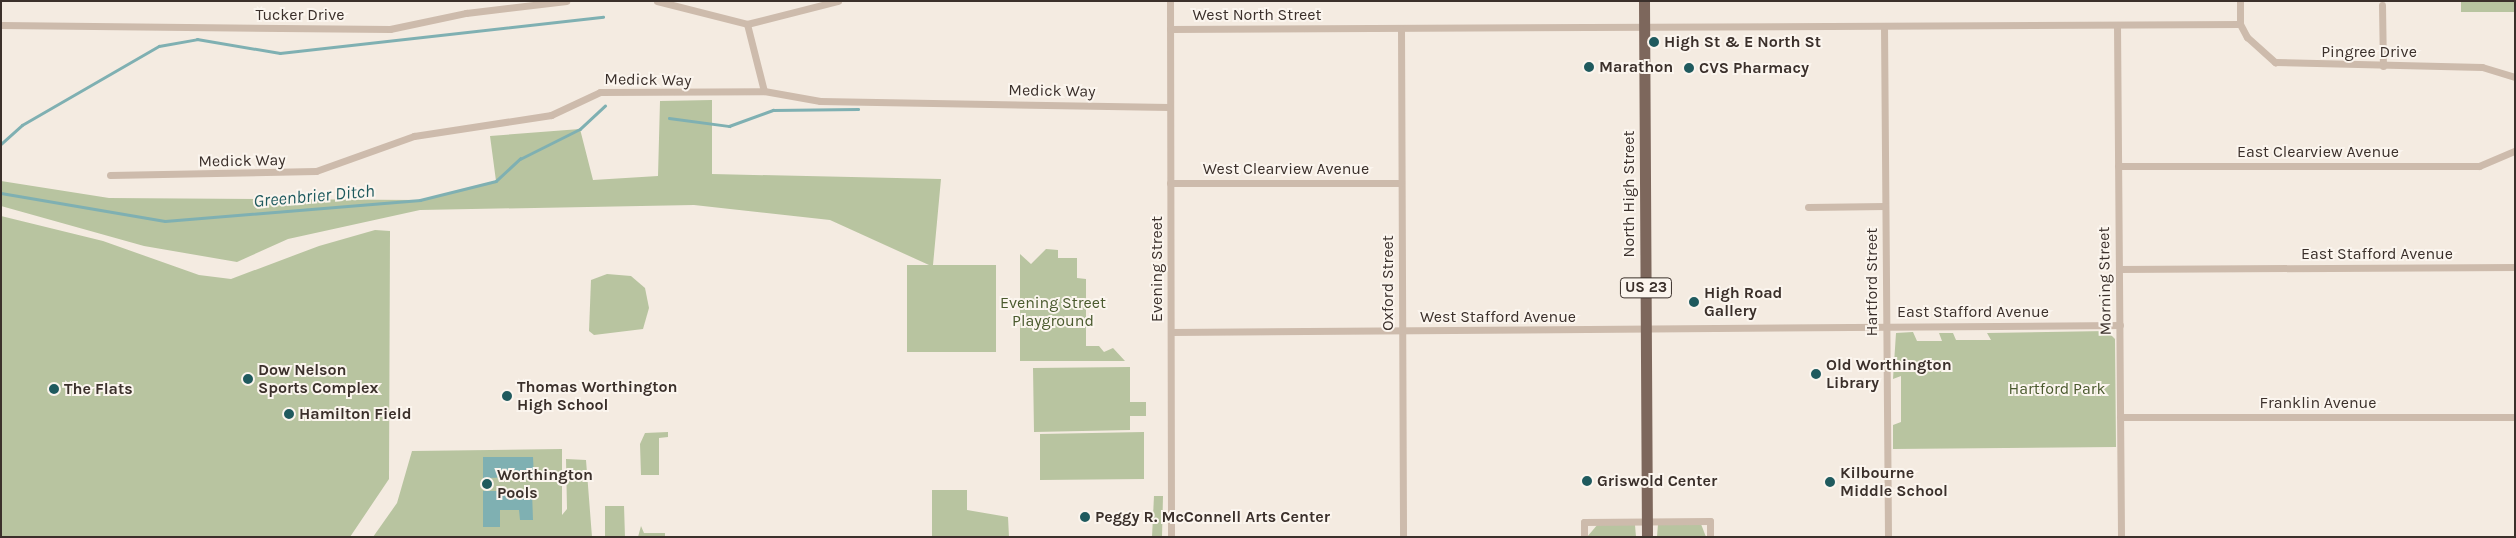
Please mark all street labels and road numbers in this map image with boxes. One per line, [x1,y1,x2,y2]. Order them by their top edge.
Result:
street label: Tucker Drive [255,5,345,25]
street label: West North Street [1192,5,1322,25]
street label: Pingree Drive [2321,42,2417,62]
street label: Medick Way [604,70,692,90]
street label: Medick Way [1008,81,1096,101]
street label: North High Street [1619,131,1639,257]
street label: East Clearview Avenue [2237,142,2399,162]
street label: Medick Way [198,151,286,171]
street label: West Clearview Avenue [1203,159,1369,179]
street label: Evening Street [1147,216,1167,322]
street label: Morning Street [2094,226,2116,336]
street label: Hartford Street [1862,228,1882,336]
street label: Oxford Street [1378,235,1398,331]
street label: East Stafford Avenue [2301,244,2453,264]
road number: US 23 [1620,276,1672,300]
street label: East Stafford Avenue [1897,302,2049,322]
street label: West Stafford Avenue [1420,307,1576,327]
street label: Franklin Avenue [2259,393,2377,413]

